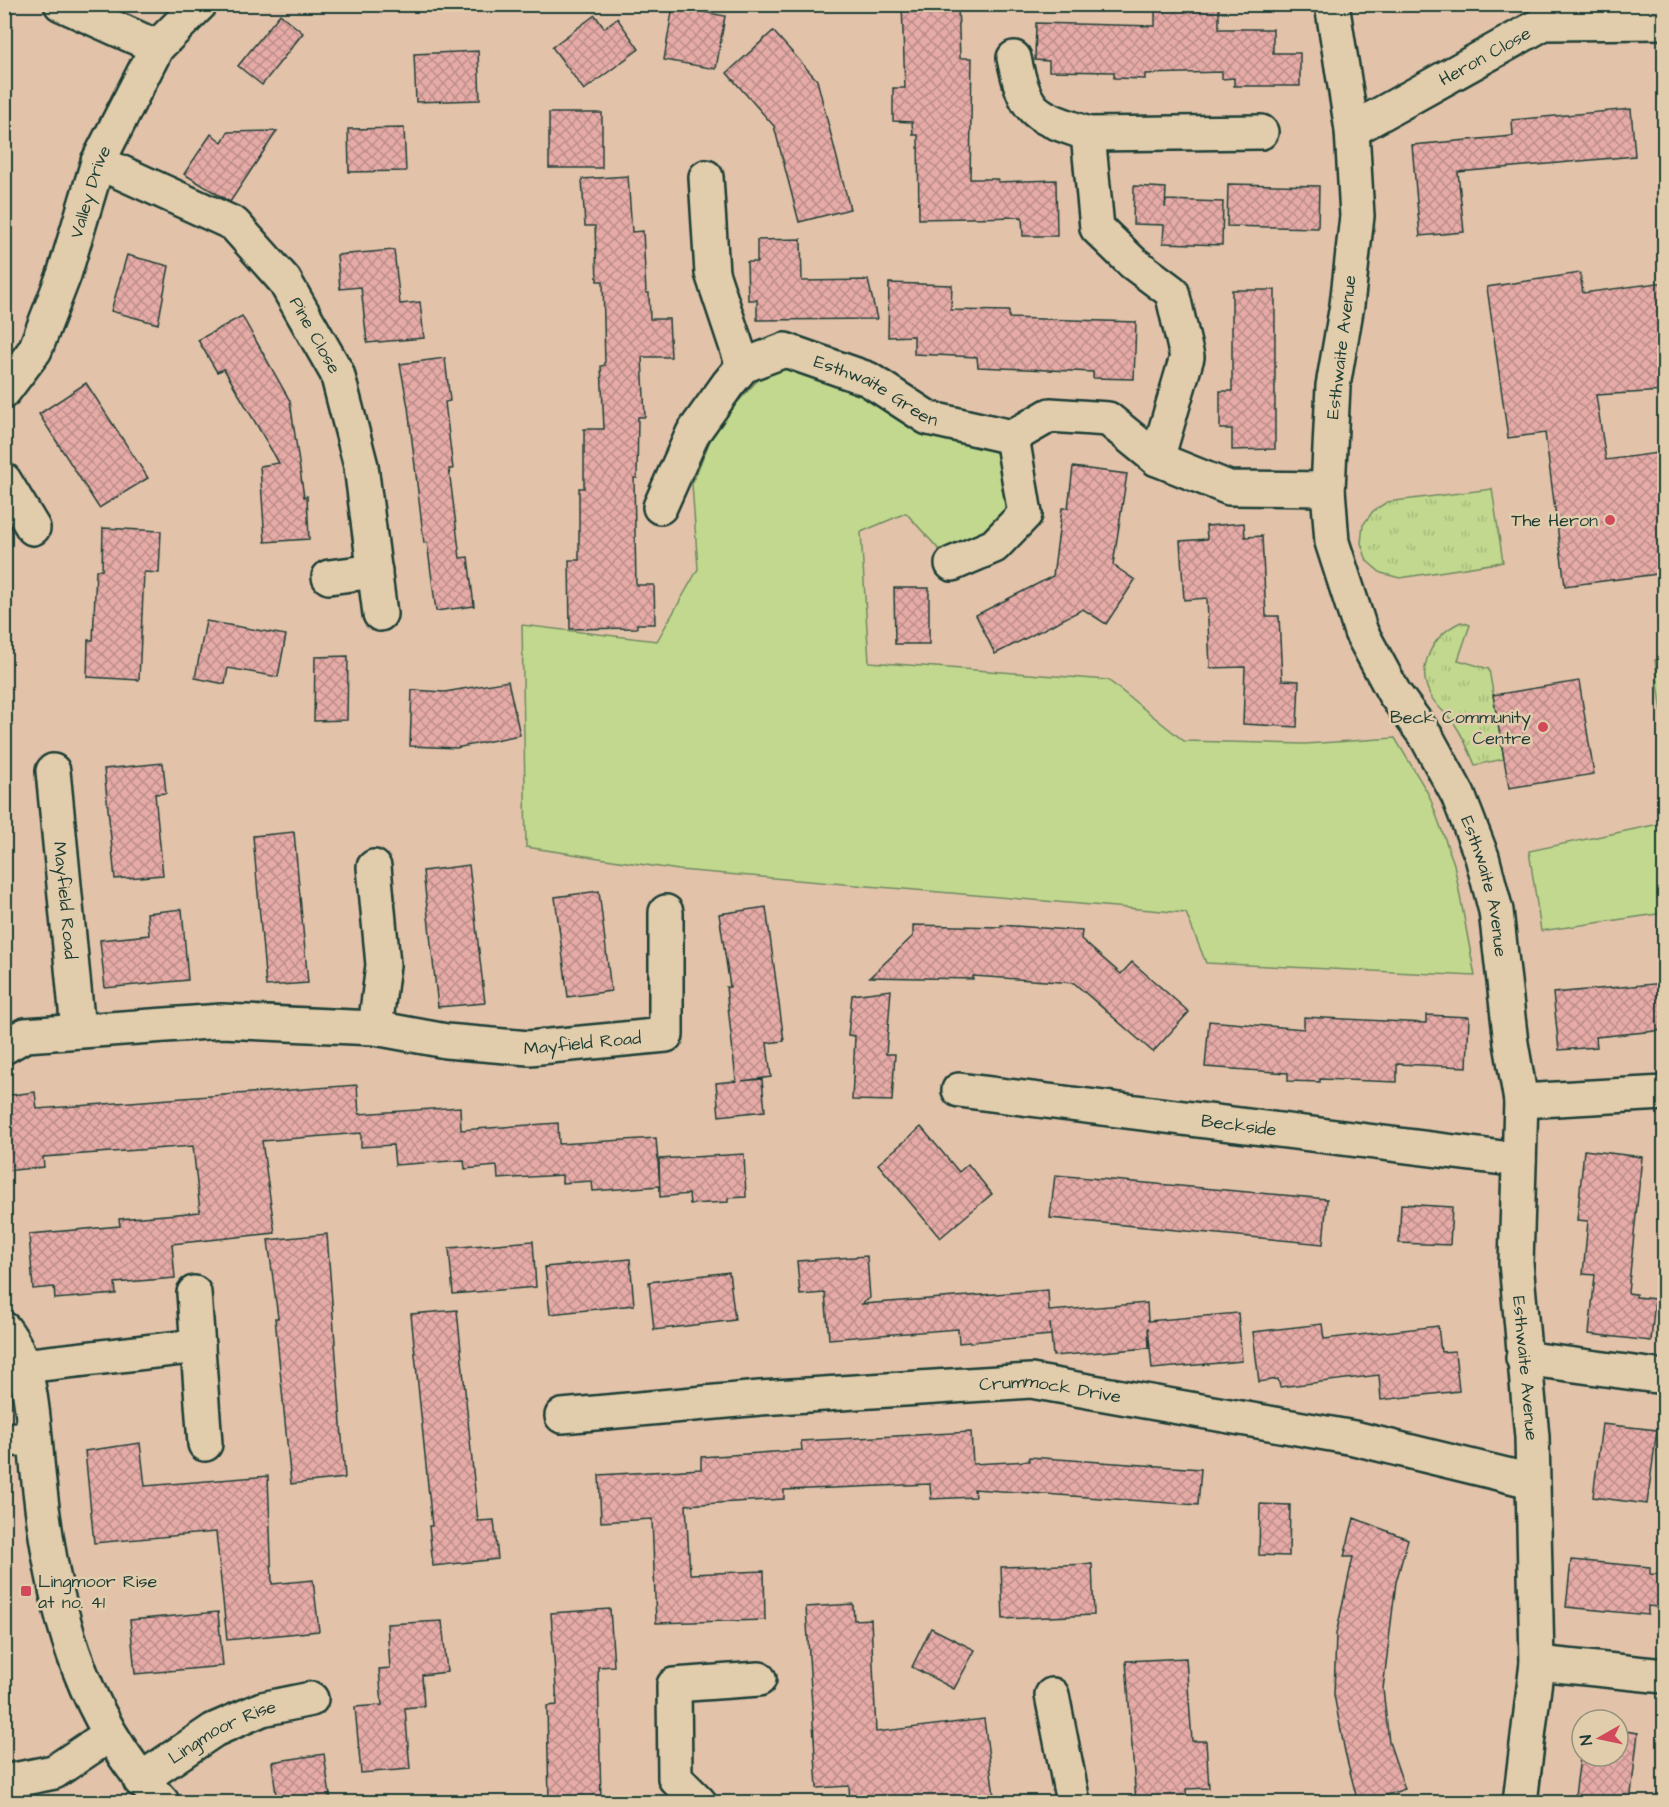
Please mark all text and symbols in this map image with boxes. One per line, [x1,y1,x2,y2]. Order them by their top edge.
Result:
street label: Heron Close [1435,21,1536,92]
street label: Valley Drive [64,141,118,241]
street label: Esthwaite Avenue [1320,273,1363,421]
street label: Pine Close [283,292,347,379]
street label: Esthwaite Green [811,349,940,433]
place label: The Heron [1511,508,1598,533]
marker: The Heron [1603,513,1617,527]
place label: Beck Community Centre [1390,705,1531,751]
marker: Beck Community Centre [1536,720,1550,734]
street label: Esthwaite Avenue [1454,812,1513,958]
street label: Mayfield Road [47,841,83,960]
street label: Mayfield Road [523,1025,642,1061]
street label: Beckside [1200,1108,1278,1143]
street label: Esthwaite Avenue [1506,1295,1544,1442]
street label: Crummock Drive [978,1368,1123,1410]
place label: Lingmoor Rise at no. 41 [38,1569,157,1615]
marker: Lingmoor Rise at no. 41 [19,1584,33,1598]
street label: Lingmoor Rise [163,1694,279,1770]
north arrow [1570,1708,1630,1768]
text: N [1575,1734,1598,1747]

